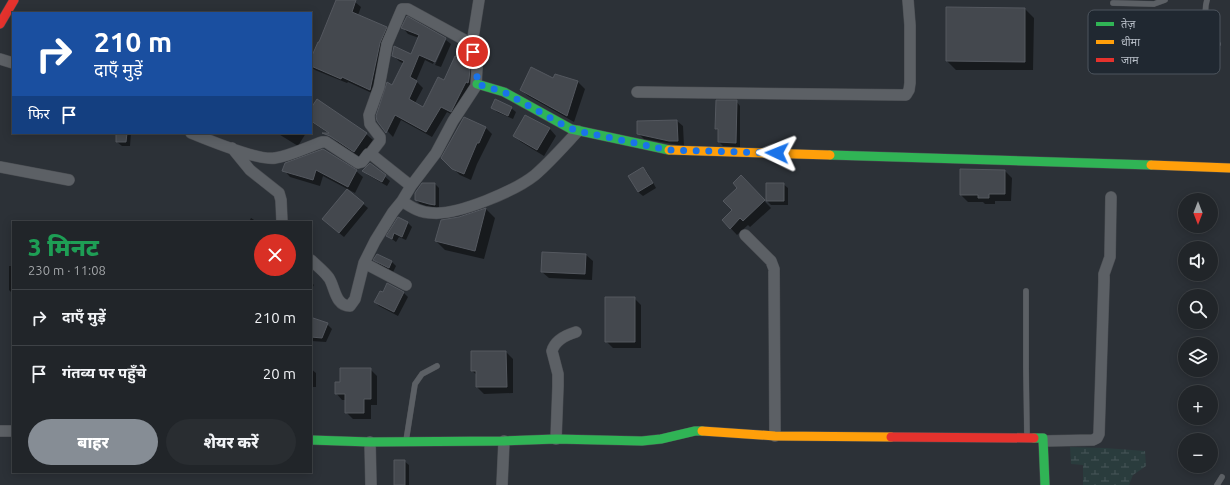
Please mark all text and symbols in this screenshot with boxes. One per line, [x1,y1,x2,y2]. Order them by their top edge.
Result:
legend [1088,10,1220,74]
text: तेज़ [1121,18,1136,30]
text: 210 m [94,26,172,57]
icon: right [28,28,80,80]
pin [456,35,490,69]
text: धीमा [1121,36,1140,48]
icon: arrive [462,41,484,63]
text: जाम [1121,54,1139,66]
text: दाएँ मुड़ें [94,59,143,79]
icon: arrive [58,104,80,126]
text: फिर [28,105,50,122]
position arrow [756,132,798,174]
north arrow [1178,193,1218,233]
map controls [1178,193,1218,473]
text: 3 मिनट [28,234,99,261]
button: close [254,234,296,276]
button: sound [1178,241,1218,281]
text: 230 m · 11:08 [28,263,106,277]
button: search [1178,289,1218,329]
icon: right [28,307,50,329]
text: दाएँ मुड़ें [62,308,106,325]
text: 210 m [254,309,296,326]
button: layers [1178,337,1218,377]
icon: arrive [28,363,50,385]
text: गंतव्य पर पहुँचे [62,364,146,381]
text: 20 m [263,365,296,382]
button: + [1178,385,1218,425]
button: बाहर [28,419,158,465]
button: शेयर करें [166,419,296,465]
button: − [1178,433,1218,473]

